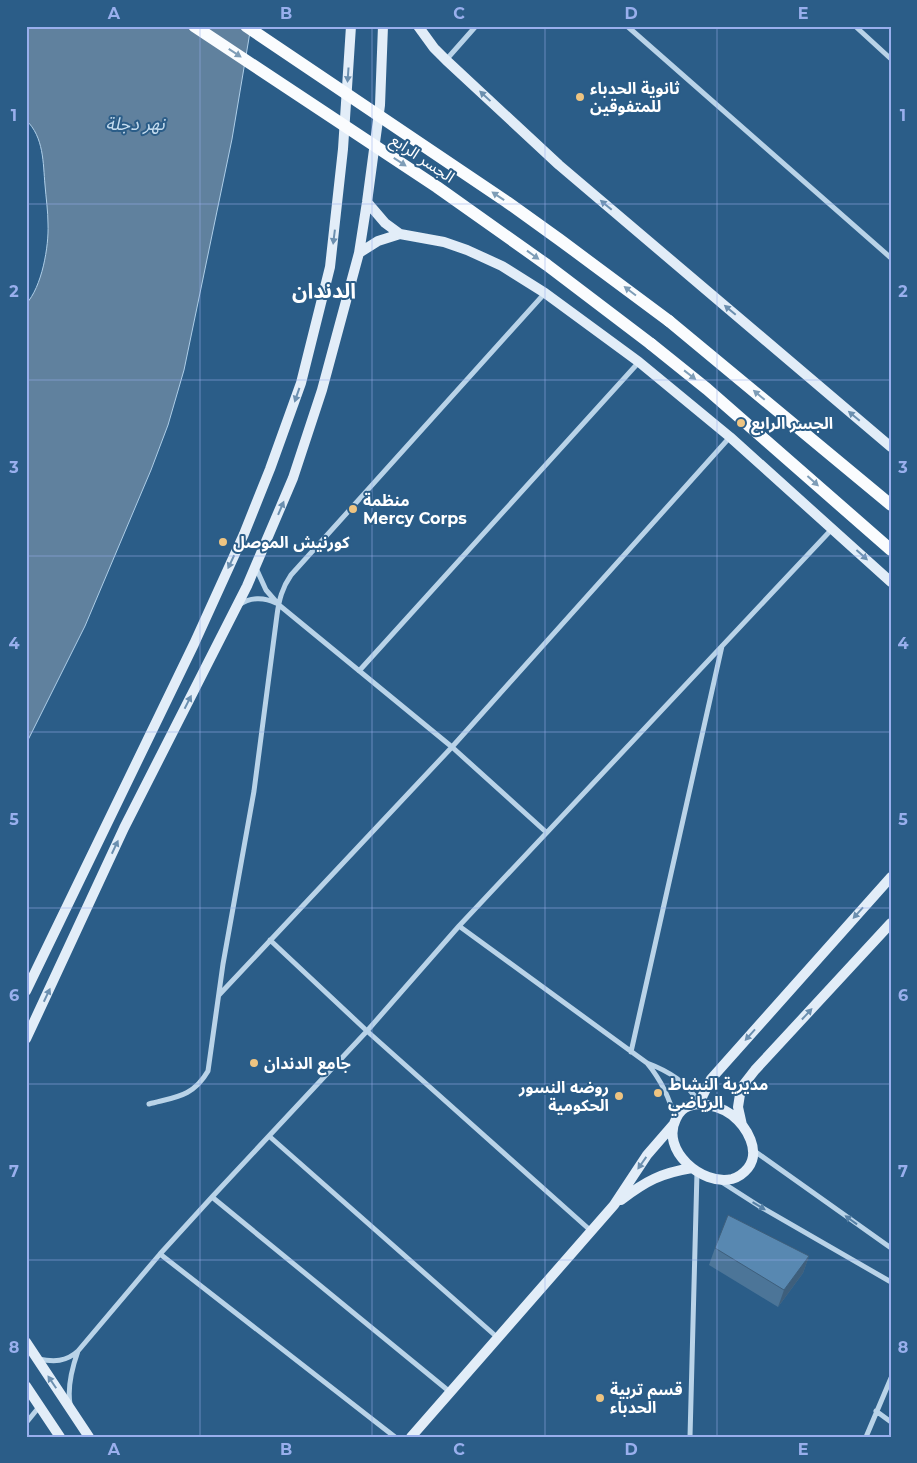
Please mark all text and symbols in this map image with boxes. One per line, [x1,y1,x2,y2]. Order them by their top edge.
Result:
text: A [107,4,121,23]
text: B [280,4,292,23]
text: C [453,4,465,23]
text: D [624,4,638,23]
text: E [798,4,808,23]
one-way arrow [228,48,242,58]
one-way arrow [344,67,352,83]
place label: ثانوية الحدباء للمتفوقين [590,79,680,116]
one-way arrow [480,90,492,102]
marker: ثانوية الحدباء للمتفوقين [574,91,586,103]
text: 1 [11,106,17,125]
text: 1 [900,106,906,125]
water label: نهر دجلة [105,113,167,135]
street label: الجسر الرابع [386,130,458,189]
one-way arrow [393,157,407,167]
one-way arrow [491,191,505,201]
one-way arrow [600,200,612,211]
one-way arrow [330,229,338,245]
one-way arrow [526,250,540,260]
district label: الدندان [292,278,356,303]
text: 2 [9,282,19,301]
text: 2 [898,282,908,301]
one-way arrow [624,286,637,297]
one-way arrow [723,305,736,316]
one-way arrow [683,369,696,380]
one-way arrow [293,388,301,403]
one-way arrow [753,390,766,401]
one-way arrow [847,410,860,421]
place label: الجسر الرابع [751,414,833,436]
marker: الجسر الرابع [735,417,747,429]
text: 3 [8,458,19,477]
text: 3 [897,458,908,477]
one-way arrow [806,475,818,487]
place label: منظمة Mercy Corps [363,491,467,528]
one-way arrow [277,501,285,515]
marker: منظمة Mercy Corps [347,503,359,515]
place label: كورنيش الموصل [233,533,350,552]
marker: كورنيش الموصل [217,536,229,548]
one-way arrow [855,549,867,561]
one-way arrow [226,555,234,569]
text: 4 [8,634,20,653]
text: 4 [897,634,909,653]
one-way arrow [184,695,192,709]
text: 5 [9,810,19,829]
text: 5 [898,810,908,829]
one-way arrow [111,840,119,854]
one-way arrow [853,907,864,920]
text: 6 [9,986,19,1005]
text: 6 [898,986,908,1005]
one-way arrow [43,988,51,1002]
one-way arrow [801,1008,813,1020]
one-way arrow [745,1028,756,1041]
place label: جامع الدندان [264,1054,351,1076]
marker: جامع الدندان [248,1057,260,1069]
place label: مديرية النشاط الرياضي [668,1075,768,1116]
place label: روضه النسور الحكومية [518,1078,609,1115]
marker: مديرية النشاط الرياضي [652,1087,664,1099]
marker: روضه النسور الحكومية [613,1090,625,1102]
one-way arrow [637,1156,647,1169]
text: 7 [9,1162,19,1181]
text: 7 [898,1162,908,1181]
one-way arrow [752,1201,765,1210]
one-way arrow [844,1215,858,1225]
text: 8 [9,1338,19,1357]
text: 8 [898,1338,908,1357]
one-way arrow [48,1375,57,1388]
place label: قسم تربية الحدباء [610,1380,682,1417]
marker: قسم تربية الحدباء [594,1392,606,1404]
text: A [107,1440,121,1459]
text: B [280,1440,292,1459]
text: C [453,1440,465,1459]
text: D [624,1440,638,1459]
text: E [798,1440,808,1459]

